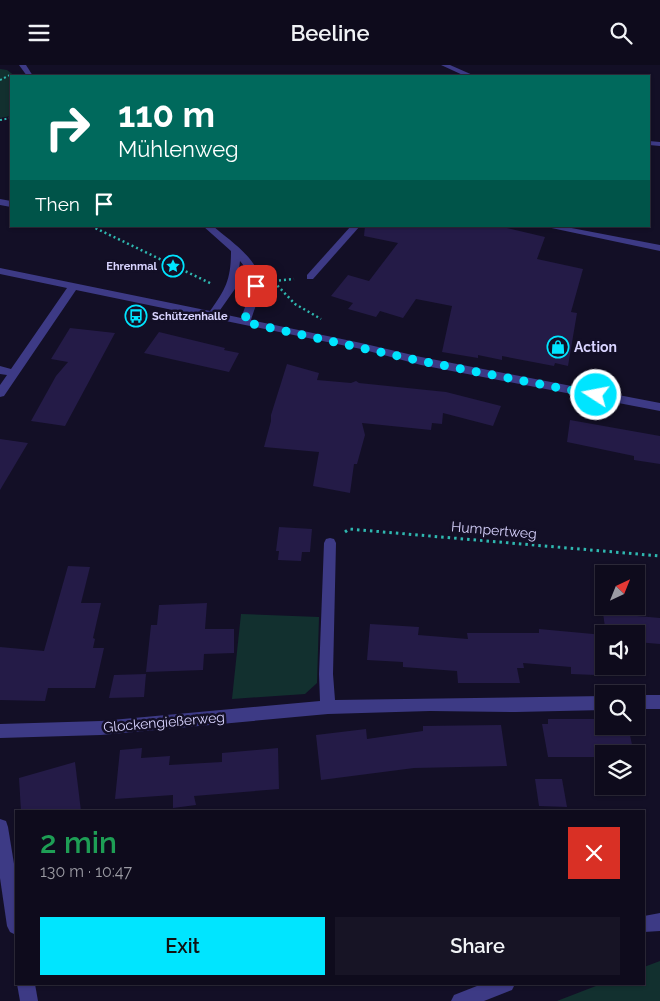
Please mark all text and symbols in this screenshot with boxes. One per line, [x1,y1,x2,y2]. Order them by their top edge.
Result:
icon: menu [25,19,53,47]
icon: search [607,19,635,47]
text: Beeline [290,20,370,46]
text: 110 m [118,94,215,135]
icon: right [35,95,100,160]
text: Mühlenweg [118,136,239,162]
icon: arrive [90,190,118,218]
text: Then [35,193,80,215]
place icon: Ehrenmal [161,254,185,278]
place label: Ehrenmal [106,260,158,273]
pin [235,265,277,307]
icon: arrive [242,272,270,300]
bus stop icon: Schützenhalle [124,304,148,328]
place label: Schützenhalle [152,310,228,323]
shop icon: Action [546,335,570,359]
place label: Action [574,339,617,355]
position arrow [569,368,621,420]
street label: Humpertweg [450,518,538,542]
north arrow [595,565,645,615]
map controls [595,565,645,795]
button: sound [595,625,645,675]
button: search [595,685,645,735]
street label: Glockengießerweg [103,709,225,735]
button: layers [595,745,645,795]
text: 2 min [40,825,117,860]
button: close [568,827,620,879]
text: 130 m · 10:47 [40,862,132,881]
button: Exit [40,917,325,975]
button: Share [335,917,620,975]

